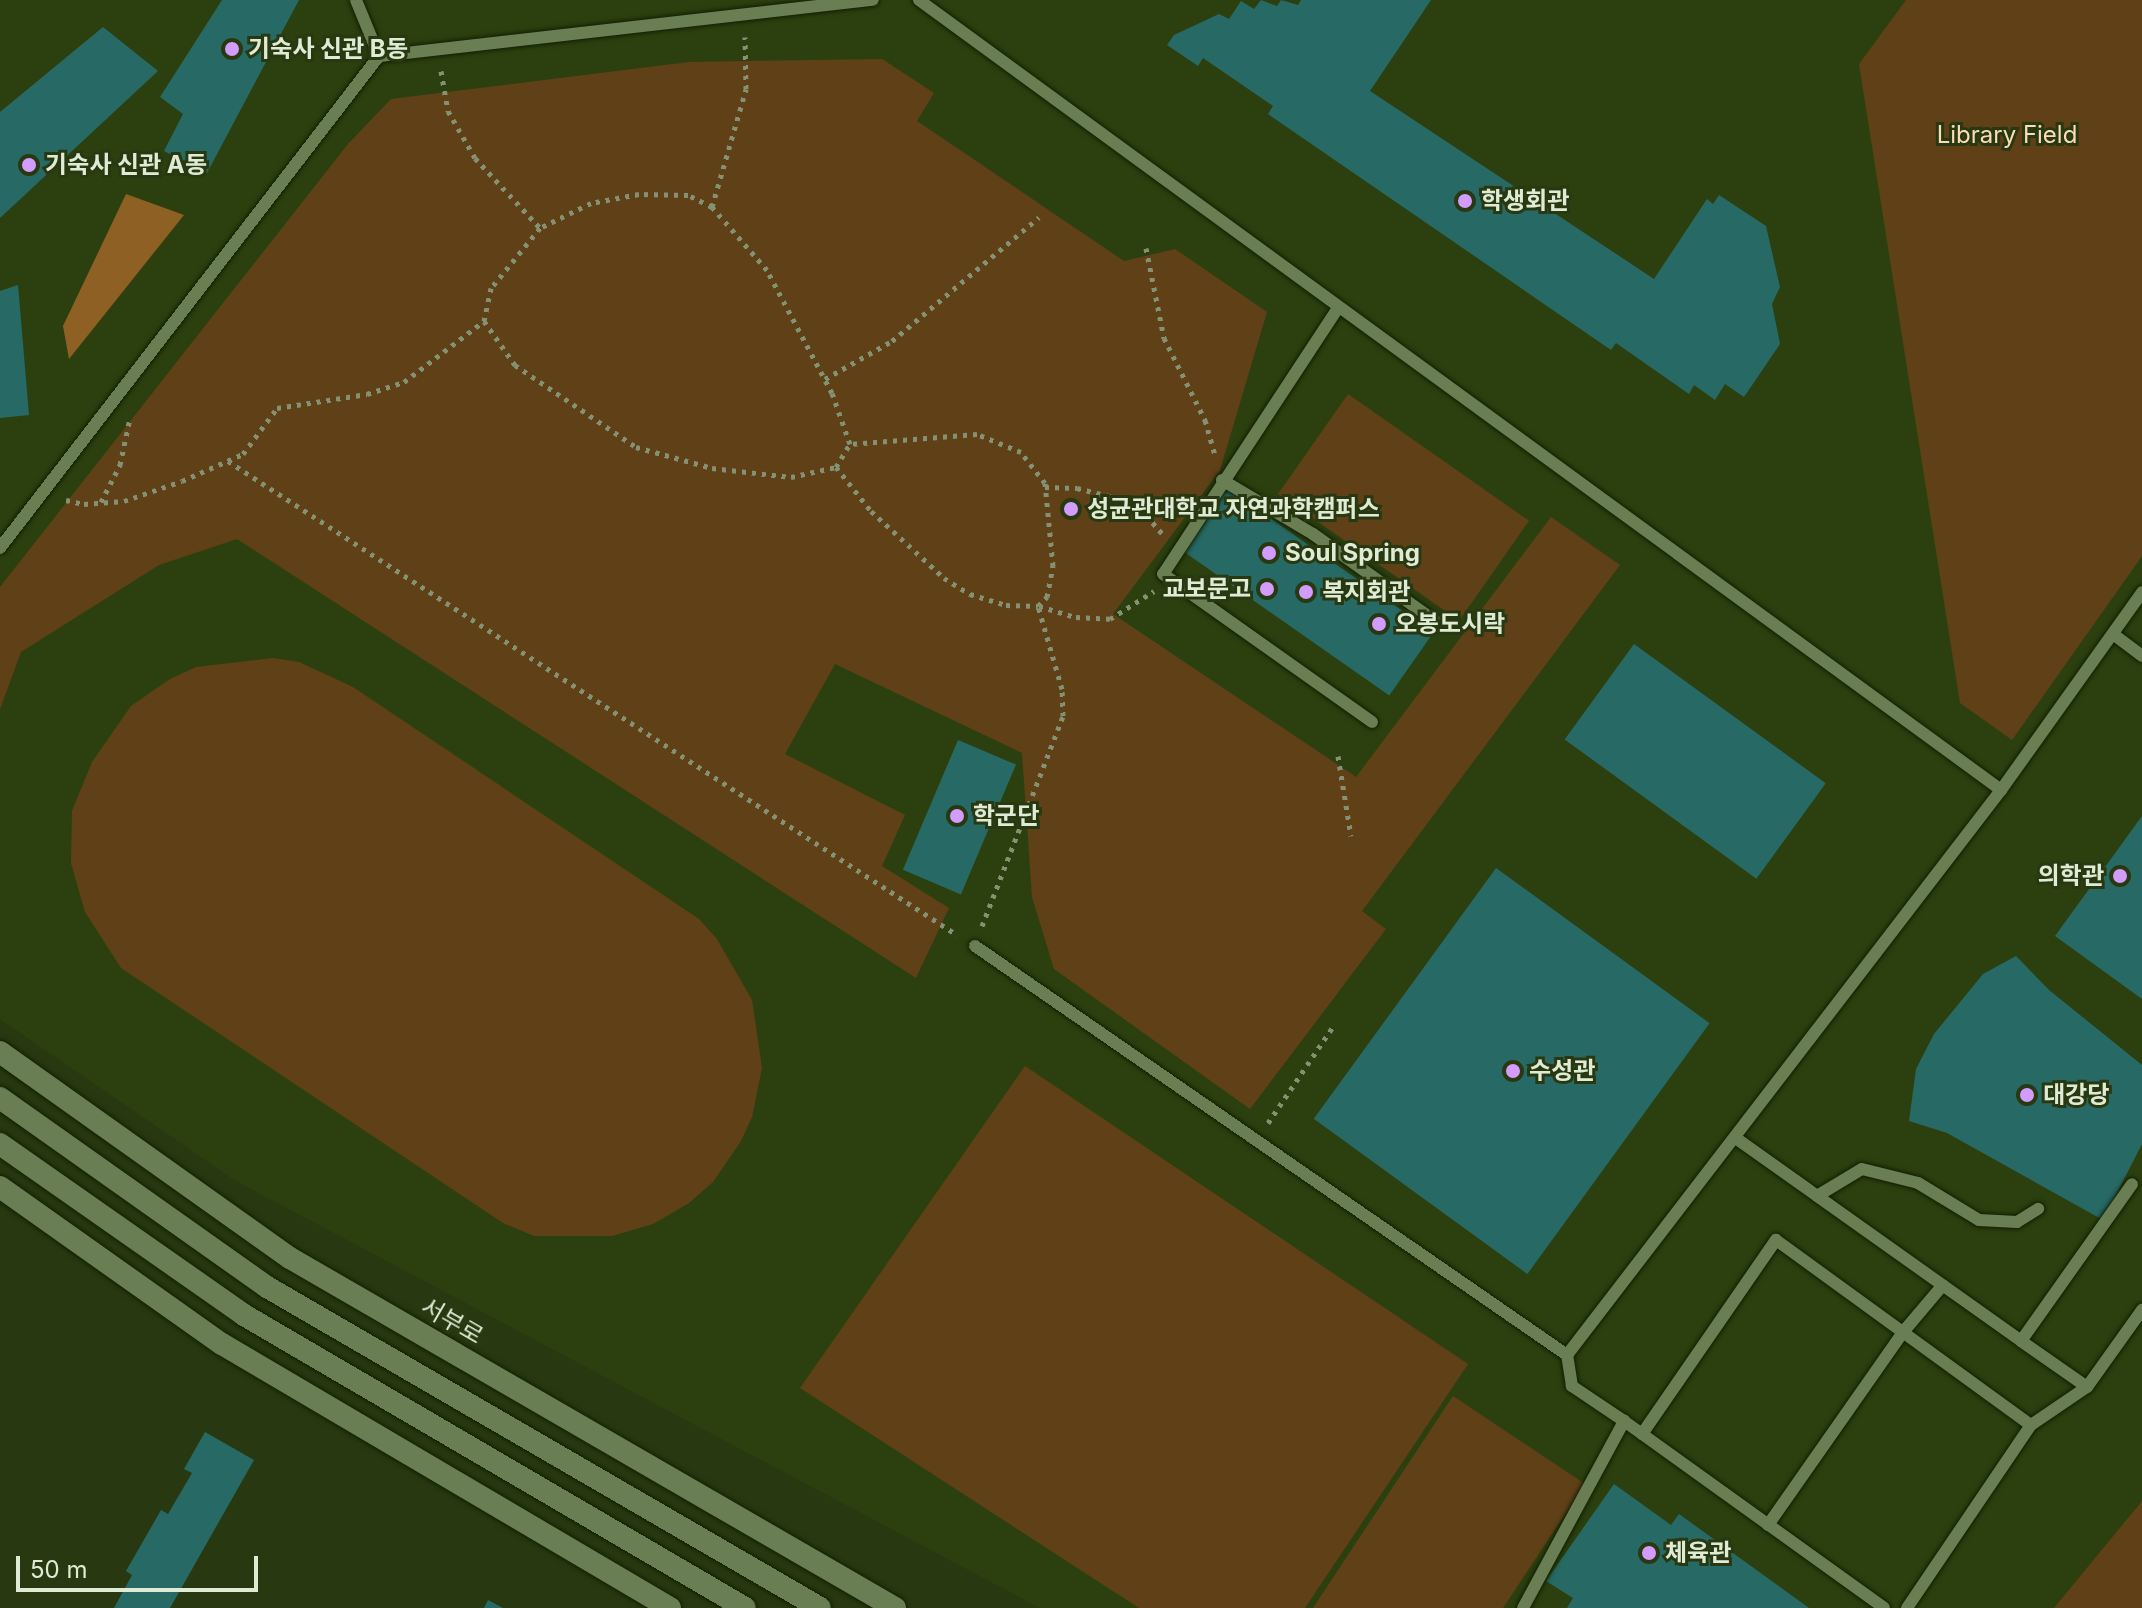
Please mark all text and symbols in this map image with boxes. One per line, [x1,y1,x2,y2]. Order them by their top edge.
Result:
place label: 기숙사 신관 B동 [248,35,408,63]
marker: 기숙사 신관 B동 [223,40,241,58]
park label: Library Field [1937,121,2077,149]
place label: 기숙사 신관 A동 [45,151,207,179]
marker: 기숙사 신관 A동 [20,156,38,174]
place label: 학생회관 [1481,187,1569,215]
marker: 학생회관 [1456,192,1474,210]
place label: 성균관대학교 자연과학캠퍼스 [1087,495,1380,523]
marker: 성균관대학교 자연과학캠퍼스 [1062,500,1080,518]
place label: Soul Spring [1285,539,1420,567]
marker: Soul Spring [1260,544,1278,562]
place label: 교보문고 [1163,575,1251,603]
place label: 복지회관 [1322,578,1410,606]
marker: 교보문고 [1258,580,1276,598]
marker: 복지회관 [1297,583,1315,601]
place label: 오봉도시락 [1395,610,1505,638]
marker: 오봉도시락 [1370,615,1388,633]
place label: 학군단 [973,802,1039,830]
marker: 학군단 [948,807,966,825]
place label: 의학관 [2038,862,2104,890]
marker: 의학관 [2111,867,2129,885]
place label: 수성관 [1529,1057,1595,1085]
marker: 수성관 [1504,1062,1522,1080]
place label: 대강당 [2043,1081,2109,1109]
marker: 대강당 [2018,1086,2036,1104]
street label: 서부로 [416,1292,488,1350]
place label: 체육관 [1665,1539,1731,1567]
scale bar [20,1540,262,1590]
marker: 체육관 [1640,1544,1658,1562]
text: 50 m [30,1555,88,1584]

